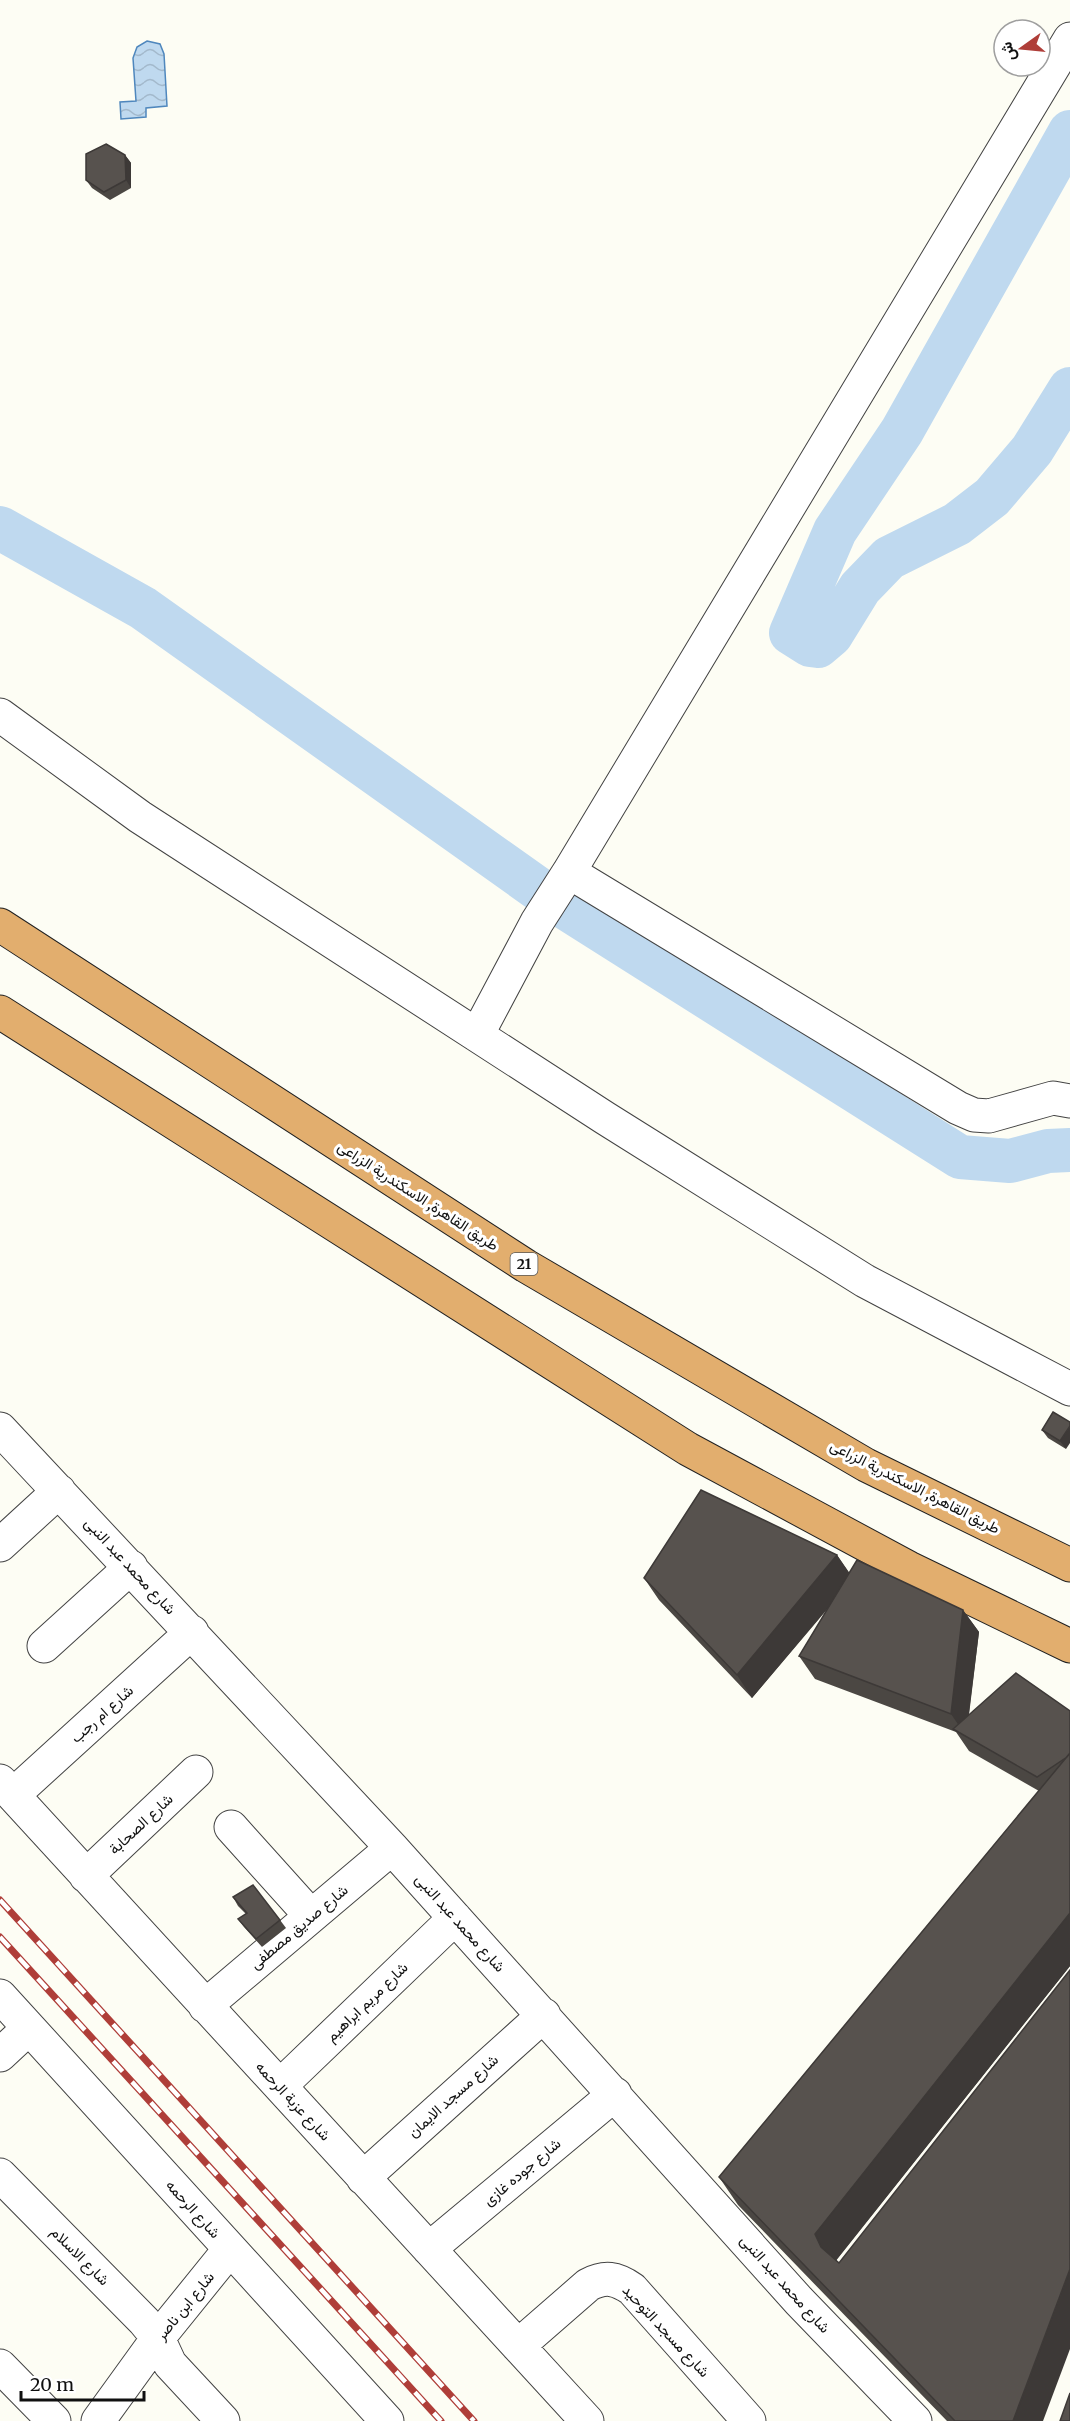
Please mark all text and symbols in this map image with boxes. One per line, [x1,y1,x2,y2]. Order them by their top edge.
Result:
north arrow [992,18,1052,78]
text: ش [995,40,1020,64]
street label: طريق القاهرة, الاسكندرية الزراعى [334,1136,503,1256]
road number: 21 [510,1253,538,1275]
street label: طريق القاهرة, الاسكندرية الزراعى [827,1435,1004,1539]
street label: شارع محمد عبد النبى [79,1513,180,1620]
street label: شارع ام رجب [66,1680,138,1748]
street label: شارع الصحابة [105,1789,178,1860]
street label: شارع محمد عبد النبى [410,1870,510,1977]
street label: شارع صديق مصطفى [246,1880,353,1975]
street label: شارع مريم ابراهيم [322,1958,413,2047]
street label: شارع مسجد الايمان [403,2050,503,2143]
street label: شارع عزبة الرحمه [250,2057,335,2146]
street label: شارع جوده غازى [479,2133,566,2211]
street label: شارع الرحمه [161,2175,225,2243]
street label: شارع الاسلام [46,2222,114,2291]
street label: شارع محمد عبد النبى [735,2231,835,2338]
street label: شارع ابن ناصر [151,2268,220,2346]
street label: شارع مسجد التوحيد [617,2280,714,2382]
scale bar [21,2364,144,2402]
text: 20 m [30,2373,74,2396]

